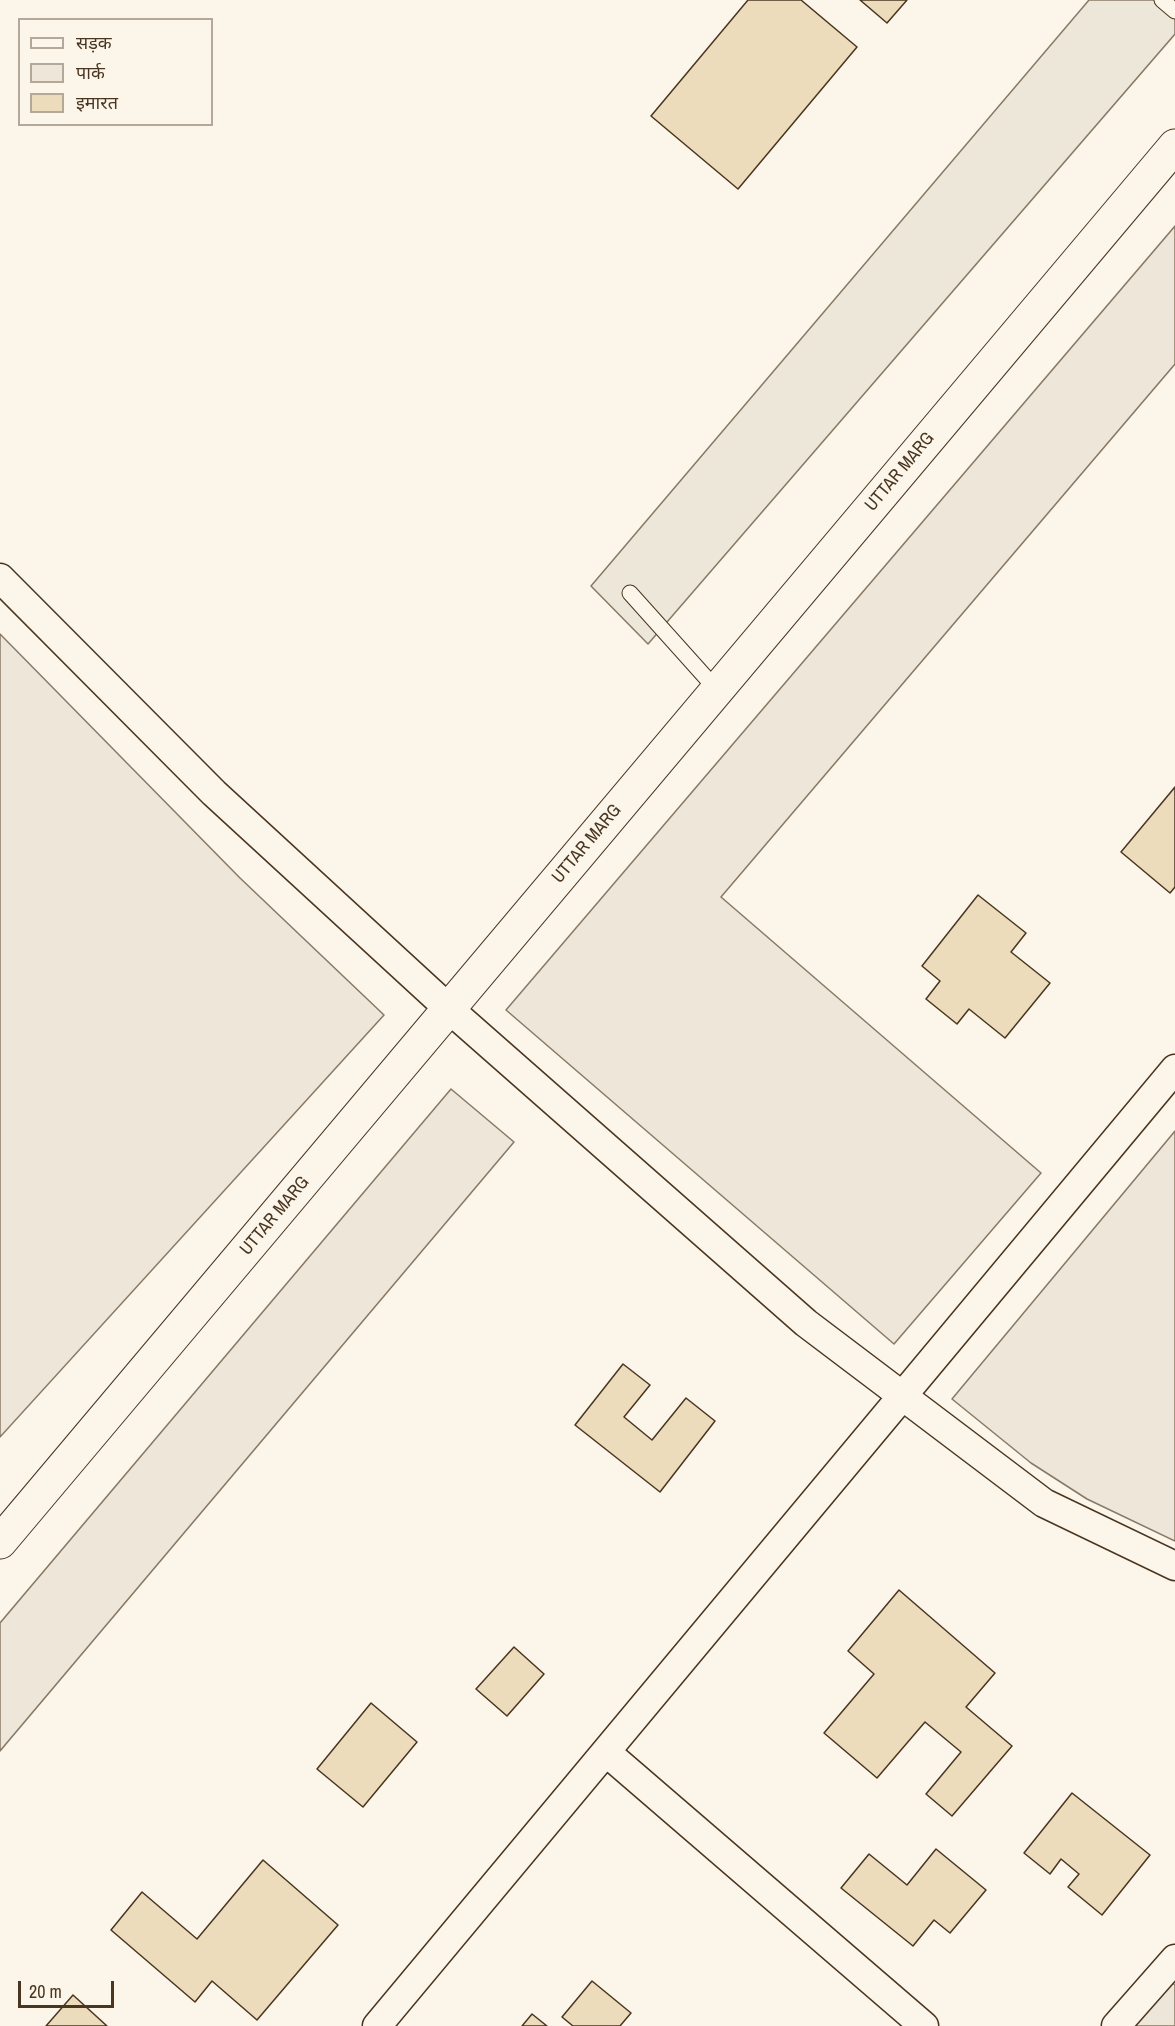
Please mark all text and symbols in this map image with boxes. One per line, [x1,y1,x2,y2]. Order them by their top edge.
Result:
legend [18,18,213,126]
text: सड़क [76,30,112,55]
text: पार्क [76,60,105,85]
text: इमारत [76,90,118,115]
street label: UTTAR MARG [861,428,939,516]
street label: UTTAR MARG [548,800,626,888]
street label: UTTAR MARG [236,1172,314,1260]
scale bar [21,1969,117,2007]
text: 20 m [29,1979,62,2004]

